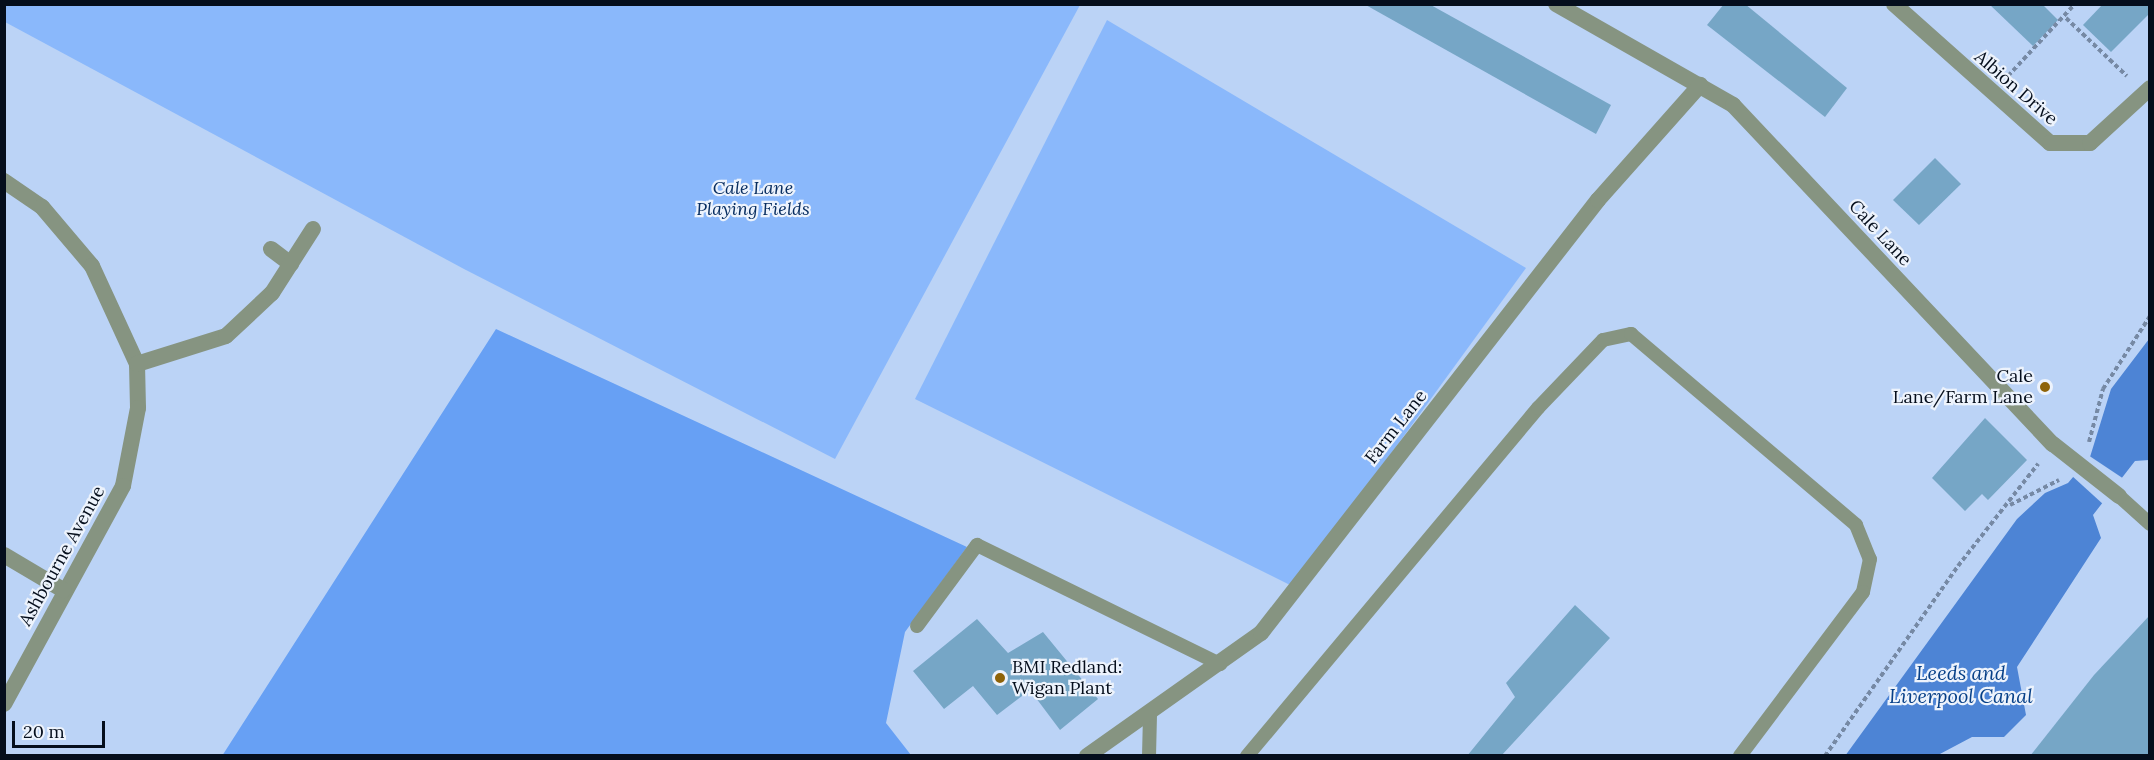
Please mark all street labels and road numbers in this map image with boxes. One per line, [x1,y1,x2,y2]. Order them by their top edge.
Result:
street label: Albion Drive [1970,46,2062,130]
street label: Cale Lane [1844,196,1916,270]
street label: Farm Lane [1360,386,1432,468]
street label: Ashbourne Avenue [15,482,109,630]

